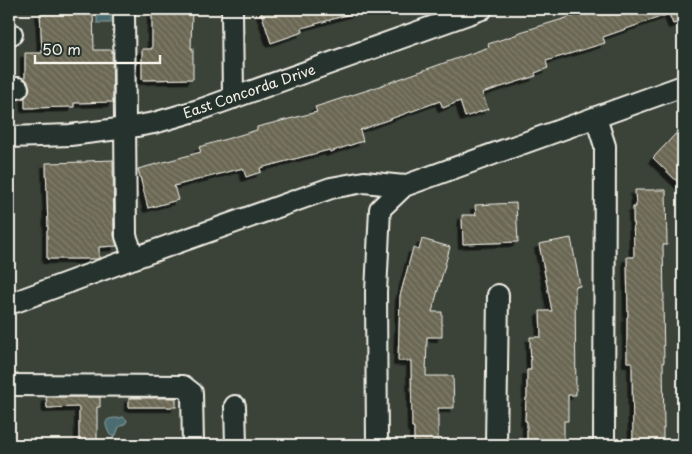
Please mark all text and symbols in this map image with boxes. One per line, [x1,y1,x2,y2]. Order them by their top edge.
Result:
scale bar [35,32,160,64]
text: 50 m [42,37,81,60]
street label: East Concorda Drive [180,58,318,124]

